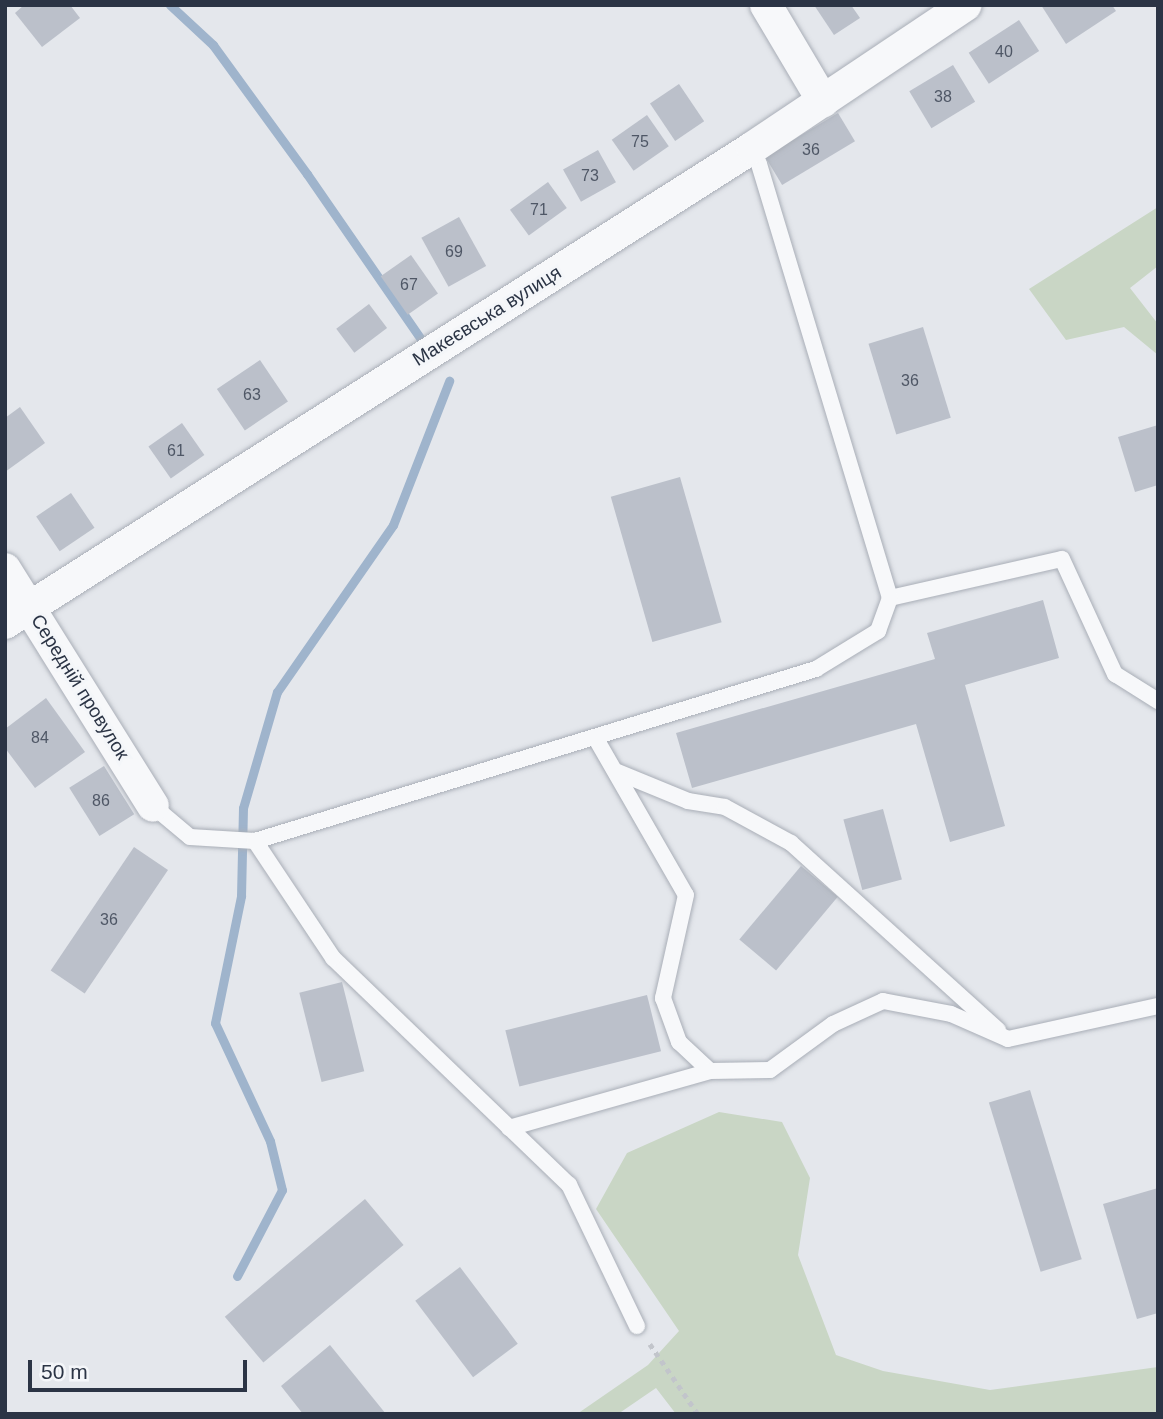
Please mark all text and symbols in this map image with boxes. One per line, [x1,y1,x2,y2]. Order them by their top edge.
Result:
house number: 40 [995,42,1013,62]
house number: 38 [934,87,952,107]
house number: 75 [631,132,649,152]
house number: 36 [802,140,820,160]
house number: 73 [581,166,599,186]
house number: 71 [530,200,548,220]
house number: 69 [445,242,463,262]
street label: Макеєвська вулиця [409,261,565,371]
house number: 67 [400,275,418,295]
house number: 36 [901,371,919,391]
house number: 63 [243,385,261,405]
house number: 61 [167,441,185,461]
street label: Середній провулок [26,610,134,764]
house number: 84 [31,728,49,748]
house number: 86 [92,791,110,811]
house number: 36 [100,910,118,930]
scale bar [32,1346,250,1390]
text: 50 m [41,1360,88,1383]

